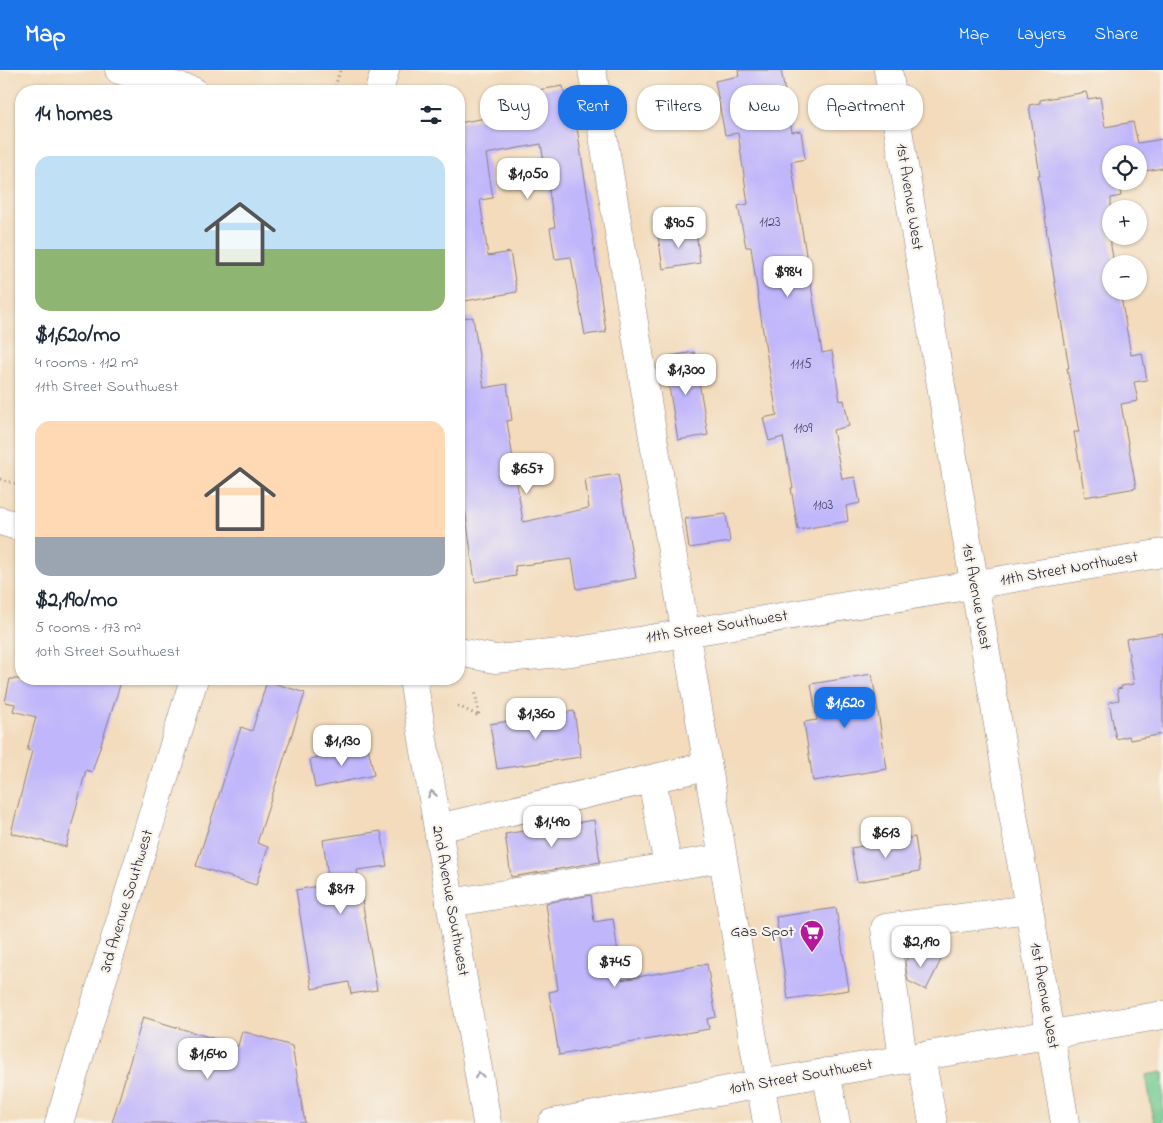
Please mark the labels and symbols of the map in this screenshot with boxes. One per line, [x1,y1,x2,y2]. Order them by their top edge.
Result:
street label: 1st Avenue West [889,142,929,253]
pin: $1,050 [487,158,569,200]
pin: $905 [649,206,709,249]
house number: 1123 [759,212,781,233]
pin: $984 [758,256,818,298]
pin: $1,300 [645,354,727,396]
house number: 1115 [790,354,812,375]
house number: 1109 [793,418,813,439]
pin: $657 [497,452,557,495]
house number: 1103 [813,495,834,516]
street label: 1st Avenue West [955,542,997,653]
street label: 11th Street Northwest [998,545,1140,593]
street label: 11th Street Southwest [644,604,790,650]
pin: $1,620 [804,686,886,729]
pin: $1,360 [495,698,577,740]
pin: $1,130 [301,724,383,767]
one-way arrow [427,789,437,798]
pin: $1,490 [511,806,593,848]
pin: $613 [856,816,916,859]
street label: 2nd Avenue Southwest [425,824,475,979]
street label: 3rd Avenue Southwest [94,826,160,975]
pin: $817 [311,872,371,915]
supermarket icon: Gas Spot [799,919,825,953]
place label: Gas Spot [731,920,795,944]
pin: $2,190 [880,926,962,968]
street label: 1st Avenue West [1023,941,1065,1052]
pin: $745 [585,946,645,988]
pin: $1,640 [167,1038,249,1080]
street label: 10th Street Southwest [727,1052,875,1101]
one-way arrow [474,1071,485,1079]

